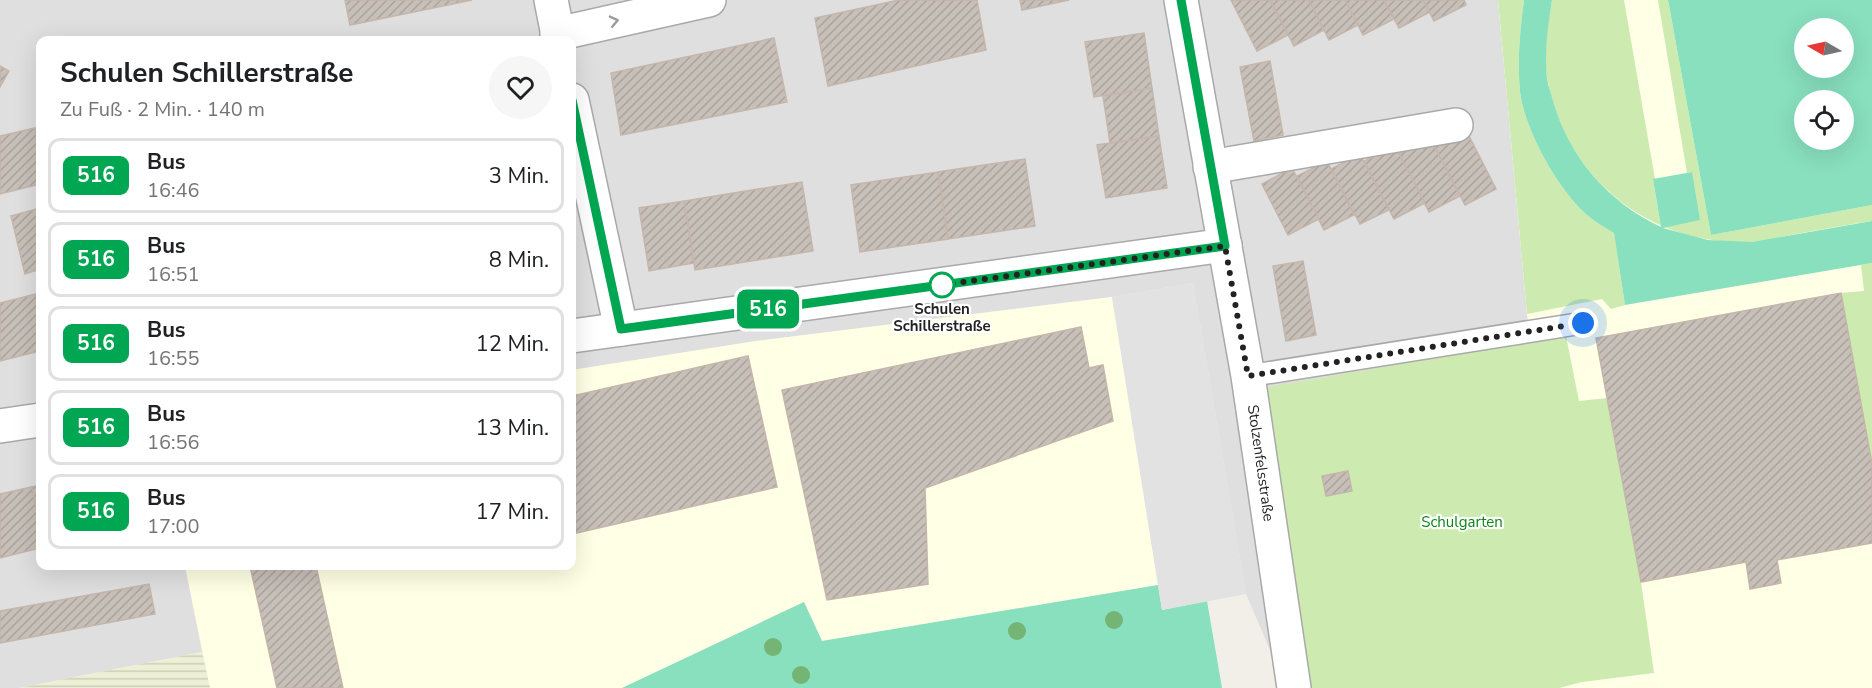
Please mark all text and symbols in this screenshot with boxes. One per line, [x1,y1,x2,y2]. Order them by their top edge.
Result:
one-way arrow [609,15,619,28]
north arrow [1794,18,1854,78]
map controls [1794,18,1854,150]
text: Schulen Schillerstraße [60,54,353,92]
button: heart [489,56,552,119]
button: locate [1794,90,1854,150]
text: Zu Fuß · 2 Min. · 140 m [60,96,265,123]
text: Bus [147,147,186,177]
text: 516 [77,161,115,189]
text: 3 Min. [489,161,549,191]
text: 16:46 [147,177,200,204]
text: Bus [147,231,186,261]
text: 516 [77,245,115,273]
text: 8 Min. [489,245,549,275]
text: 16:51 [147,261,200,288]
marker: Schulen Schillerstraße [929,272,955,298]
line badge: 516 [734,290,802,328]
text: 516 [749,295,787,323]
place label: Schulen Schillerstraße [893,299,991,336]
your location [1568,308,1598,338]
text: Bus [147,315,186,345]
text: 516 [77,329,115,357]
text: 12 Min. [476,329,549,359]
text: 16:55 [147,345,200,372]
text: Bus [147,399,186,429]
street label: Stolzenfelsstraße [1243,403,1279,523]
text: 516 [77,413,115,441]
text: 13 Min. [476,413,549,443]
text: 16:56 [147,429,200,456]
text: Bus [147,483,186,513]
text: 516 [77,497,115,525]
text: 17 Min. [476,497,549,527]
park label: Schulgarten [1421,512,1503,532]
text: 17:00 [147,513,200,540]

